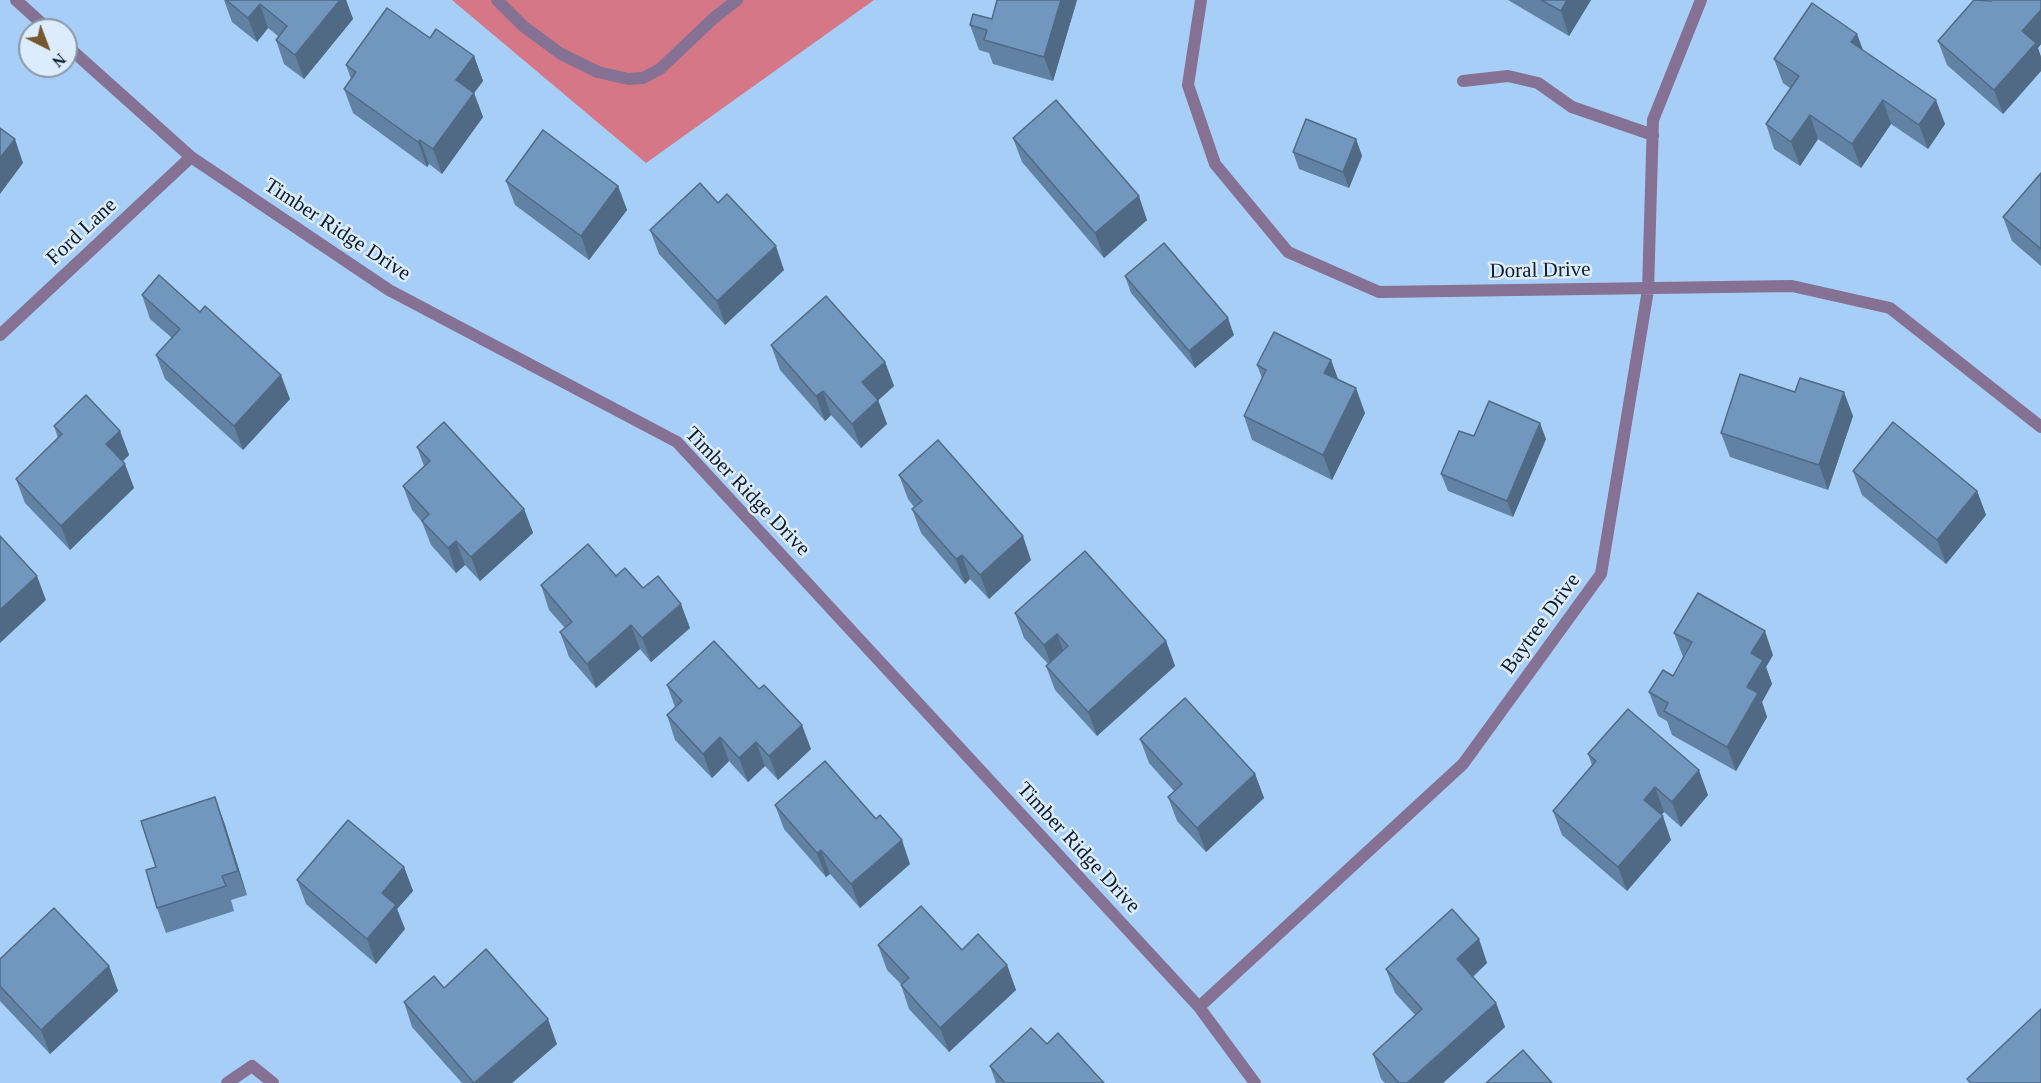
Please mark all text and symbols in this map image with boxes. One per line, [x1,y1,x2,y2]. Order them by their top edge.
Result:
north arrow [18,18,78,78]
text: N [49,50,69,70]
street label: Timber Ridge Drive [259,173,415,287]
street label: Ford Lane [42,193,122,271]
street label: Doral Drive [1489,258,1591,284]
street label: Timber Ridge Drive [679,422,815,562]
street label: Baytree Drive [1496,569,1586,679]
street label: Timber Ridge Drive [1011,777,1145,919]

